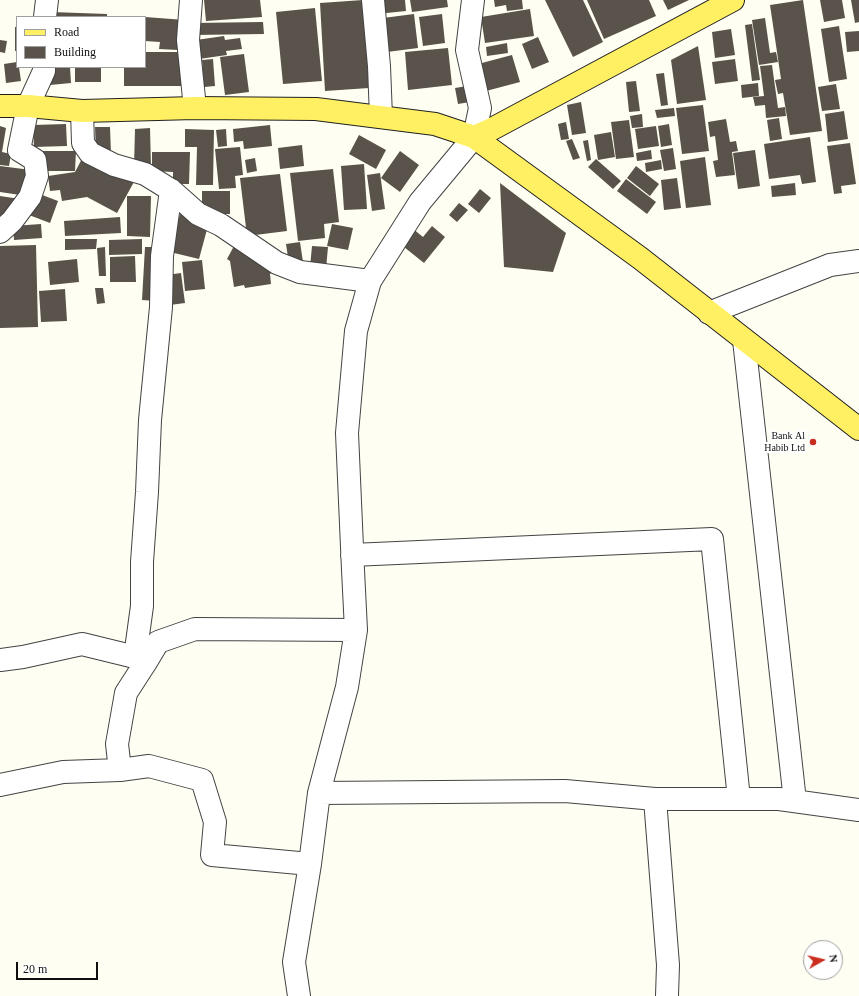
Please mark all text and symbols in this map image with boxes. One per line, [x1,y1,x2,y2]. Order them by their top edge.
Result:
legend [16,16,146,68]
text: Road [54,25,79,39]
text: Building [54,45,96,59]
place label: Bank Al Habib Ltd [764,430,805,454]
marker: Bank Al Habib Ltd [808,437,818,447]
north arrow [803,940,843,980]
scale bar [18,954,100,980]
text: N [827,954,840,963]
text: 20 m [23,962,47,976]

